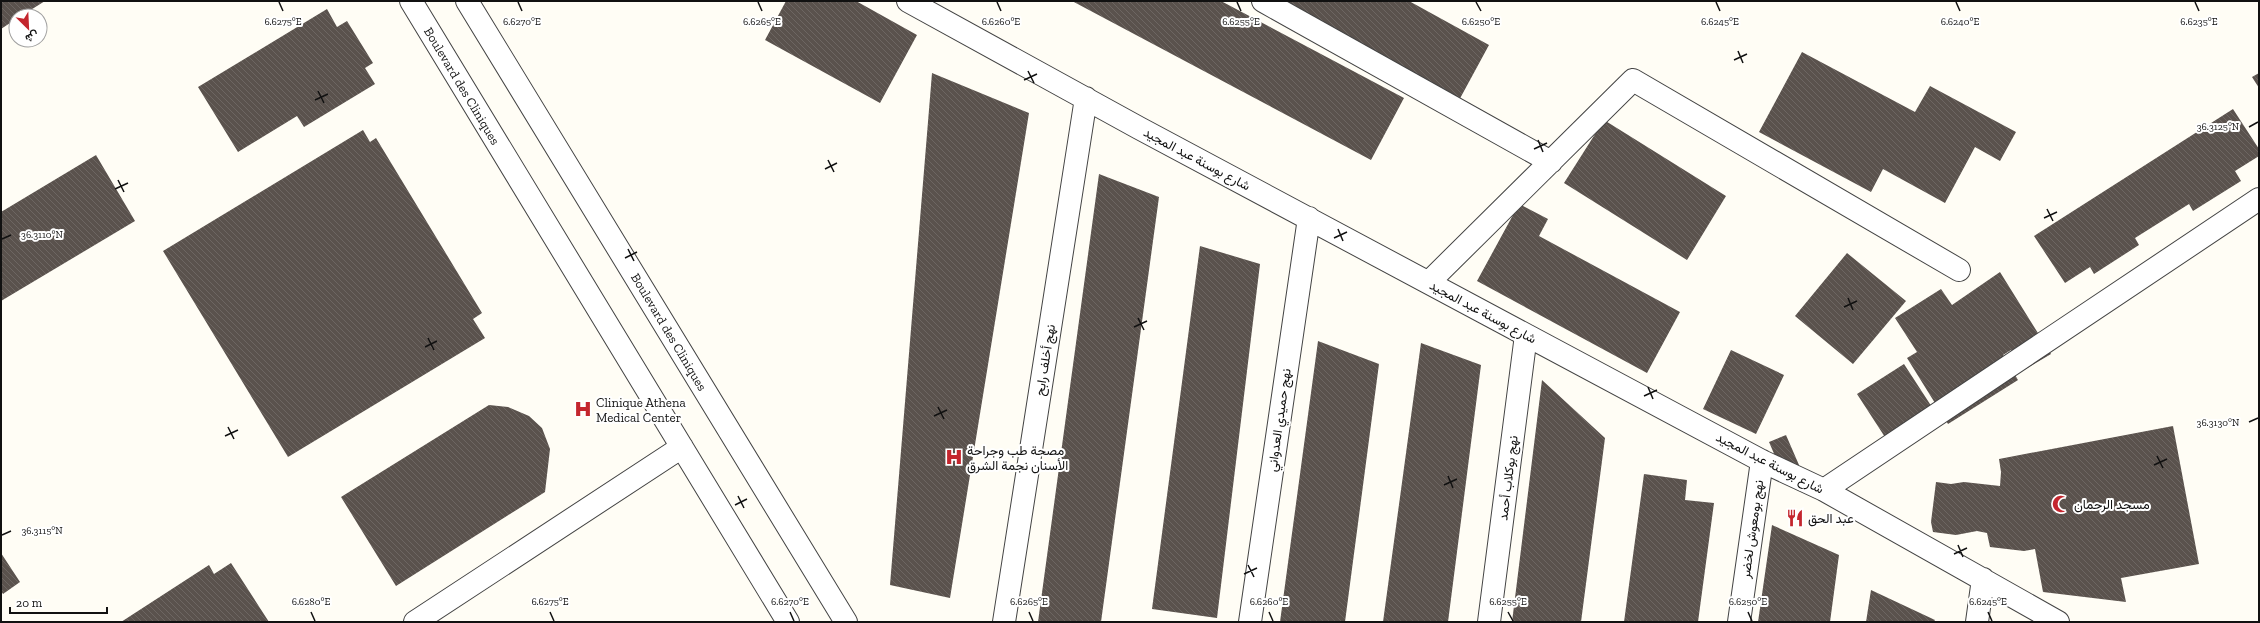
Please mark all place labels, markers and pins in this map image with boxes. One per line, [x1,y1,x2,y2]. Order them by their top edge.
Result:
place label: Clinique Athena Medical Center [596,395,686,425]
hospital icon: Clinique Athena Medical Center [573,399,593,419]
place label: مصحة طب وجراحة الأسنان نجمة الشرق [967,443,1068,474]
hospital icon: مصحة طب وجراحة الأسنان نجمة الشرق [944,447,964,467]
mosque icon: مسجد الرحمان [2051,494,2071,514]
place label: مسجد الرحمان [2074,497,2150,513]
restaurant icon: عبد الحق [1785,508,1805,528]
place label: عبد الحق [1808,511,1854,527]

